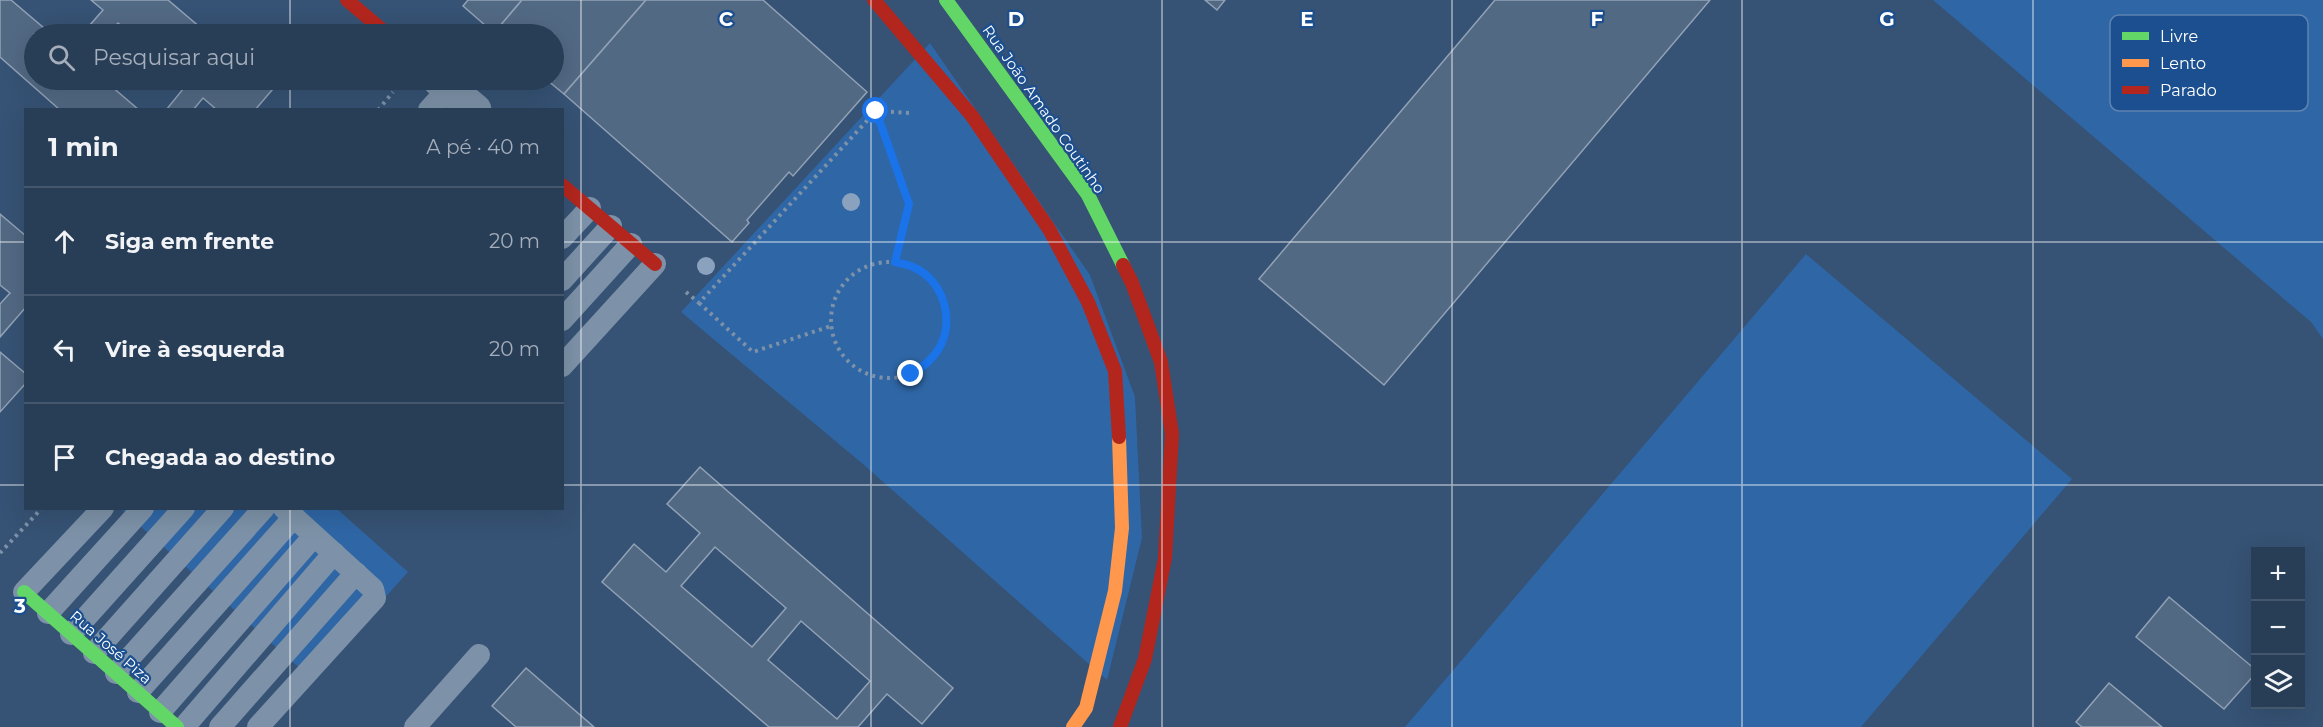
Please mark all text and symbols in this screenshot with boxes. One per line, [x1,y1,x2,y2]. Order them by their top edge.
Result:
text: C [719,7,734,31]
text: D [1008,7,1024,31]
text: E [1300,7,1314,31]
text: F [1591,7,1604,31]
text: G [1879,7,1895,31]
legend [2110,15,2308,111]
street label: Rua João Amado Coutinho [978,21,1110,197]
search box [24,24,564,90]
text: Livre [2160,27,2198,46]
icon: search [45,41,78,74]
text: Pesquisar aqui [93,44,255,71]
text: Lento [2160,54,2206,73]
text: Parado [2160,81,2217,100]
route start [862,97,888,123]
text: 1 min [48,131,119,163]
text: A pé · 40 m [426,135,540,159]
icon: ahead [48,225,81,258]
text: Siga em frente [105,228,274,255]
text: 20 m [489,229,540,253]
icon: left [48,333,81,366]
text: Vire à esquerda [105,336,285,363]
text: 20 m [489,337,540,361]
route end [897,360,923,386]
icon: arrive [48,441,81,474]
text: Chegada ao destino [105,444,335,471]
map controls [2251,547,2305,709]
button: + [2251,547,2305,601]
text: 3 [13,594,26,618]
button: − [2251,601,2305,655]
street label: Rua José Piza [66,606,156,688]
button: layers [2251,655,2305,709]

